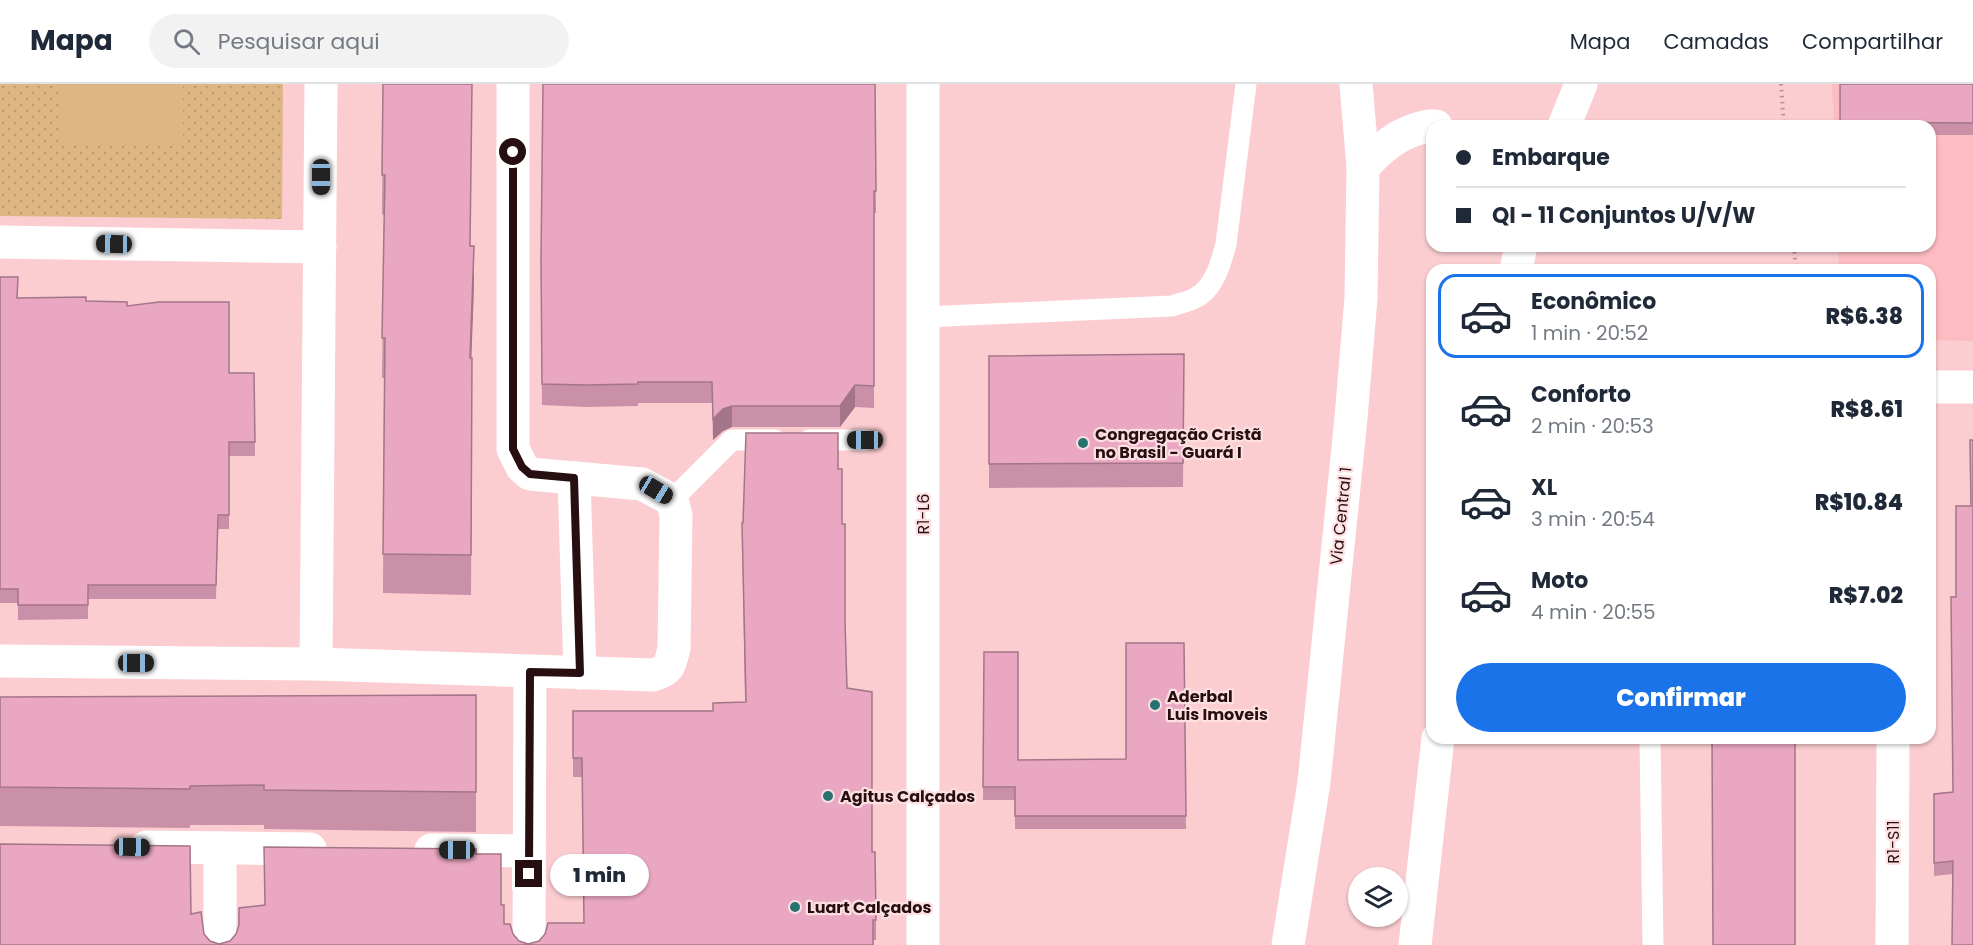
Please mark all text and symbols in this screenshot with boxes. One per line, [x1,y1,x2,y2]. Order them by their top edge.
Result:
search box [149,14,569,68]
text: Mapa [30,21,113,60]
icon: search [170,25,203,58]
text: Pesquisar aqui [218,26,380,57]
text: Mapa [1570,27,1630,56]
text: Camadas [1663,27,1769,56]
text: Compartilhar [1802,27,1943,56]
route start [499,138,526,165]
text: Embarque [1492,142,1610,173]
car [312,159,330,195]
text: QI - 11 Conjuntos U/V/W [1492,200,1755,231]
car [96,235,132,253]
text: Econômico [1531,286,1656,317]
icon: car [1459,289,1513,343]
text: R$6.38 [1826,301,1903,332]
text: 1 min · 20:52 [1531,319,1648,347]
text: Conforto [1531,379,1631,410]
icon: car [1459,382,1513,436]
text: R$8.61 [1830,394,1903,425]
text: 2 min · 20:53 [1531,412,1654,440]
place label: Congregação Cristã no Brasil - Guará I [1095,423,1262,464]
car [847,431,883,449]
marker: Congregação Cristã no Brasil - Guará I [1076,436,1090,450]
street label: Via Central 1 [1324,466,1358,566]
text: XL [1531,472,1557,503]
car [636,473,676,507]
icon: car [1459,475,1513,529]
text: R$10.84 [1815,487,1903,518]
street label: R1-L6 [912,494,935,534]
text: 3 min · 20:54 [1531,505,1655,533]
text: Moto [1531,565,1588,596]
icon: car [1459,568,1513,622]
text: R$7.02 [1829,580,1903,611]
text: 4 min · 20:55 [1531,598,1656,626]
car [118,654,154,672]
button: Confirmar [1456,663,1906,732]
place label: Aderbal Luis Imoveis [1167,685,1268,726]
marker: Aderbal Luis Imoveis [1148,698,1162,712]
place label: Agitus Calçados [840,785,975,808]
marker: Agitus Calçados [821,789,835,803]
street label: R1-S11 [1882,820,1905,864]
car [114,838,150,856]
car [439,841,475,859]
callout: 1 min [550,853,649,895]
route end [515,860,542,887]
text: 1 min [573,861,626,889]
map controls [1348,867,1408,927]
button: layers [1348,867,1408,927]
place label: Luart Calçados [807,896,931,919]
marker: Luart Calçados [788,900,802,914]

